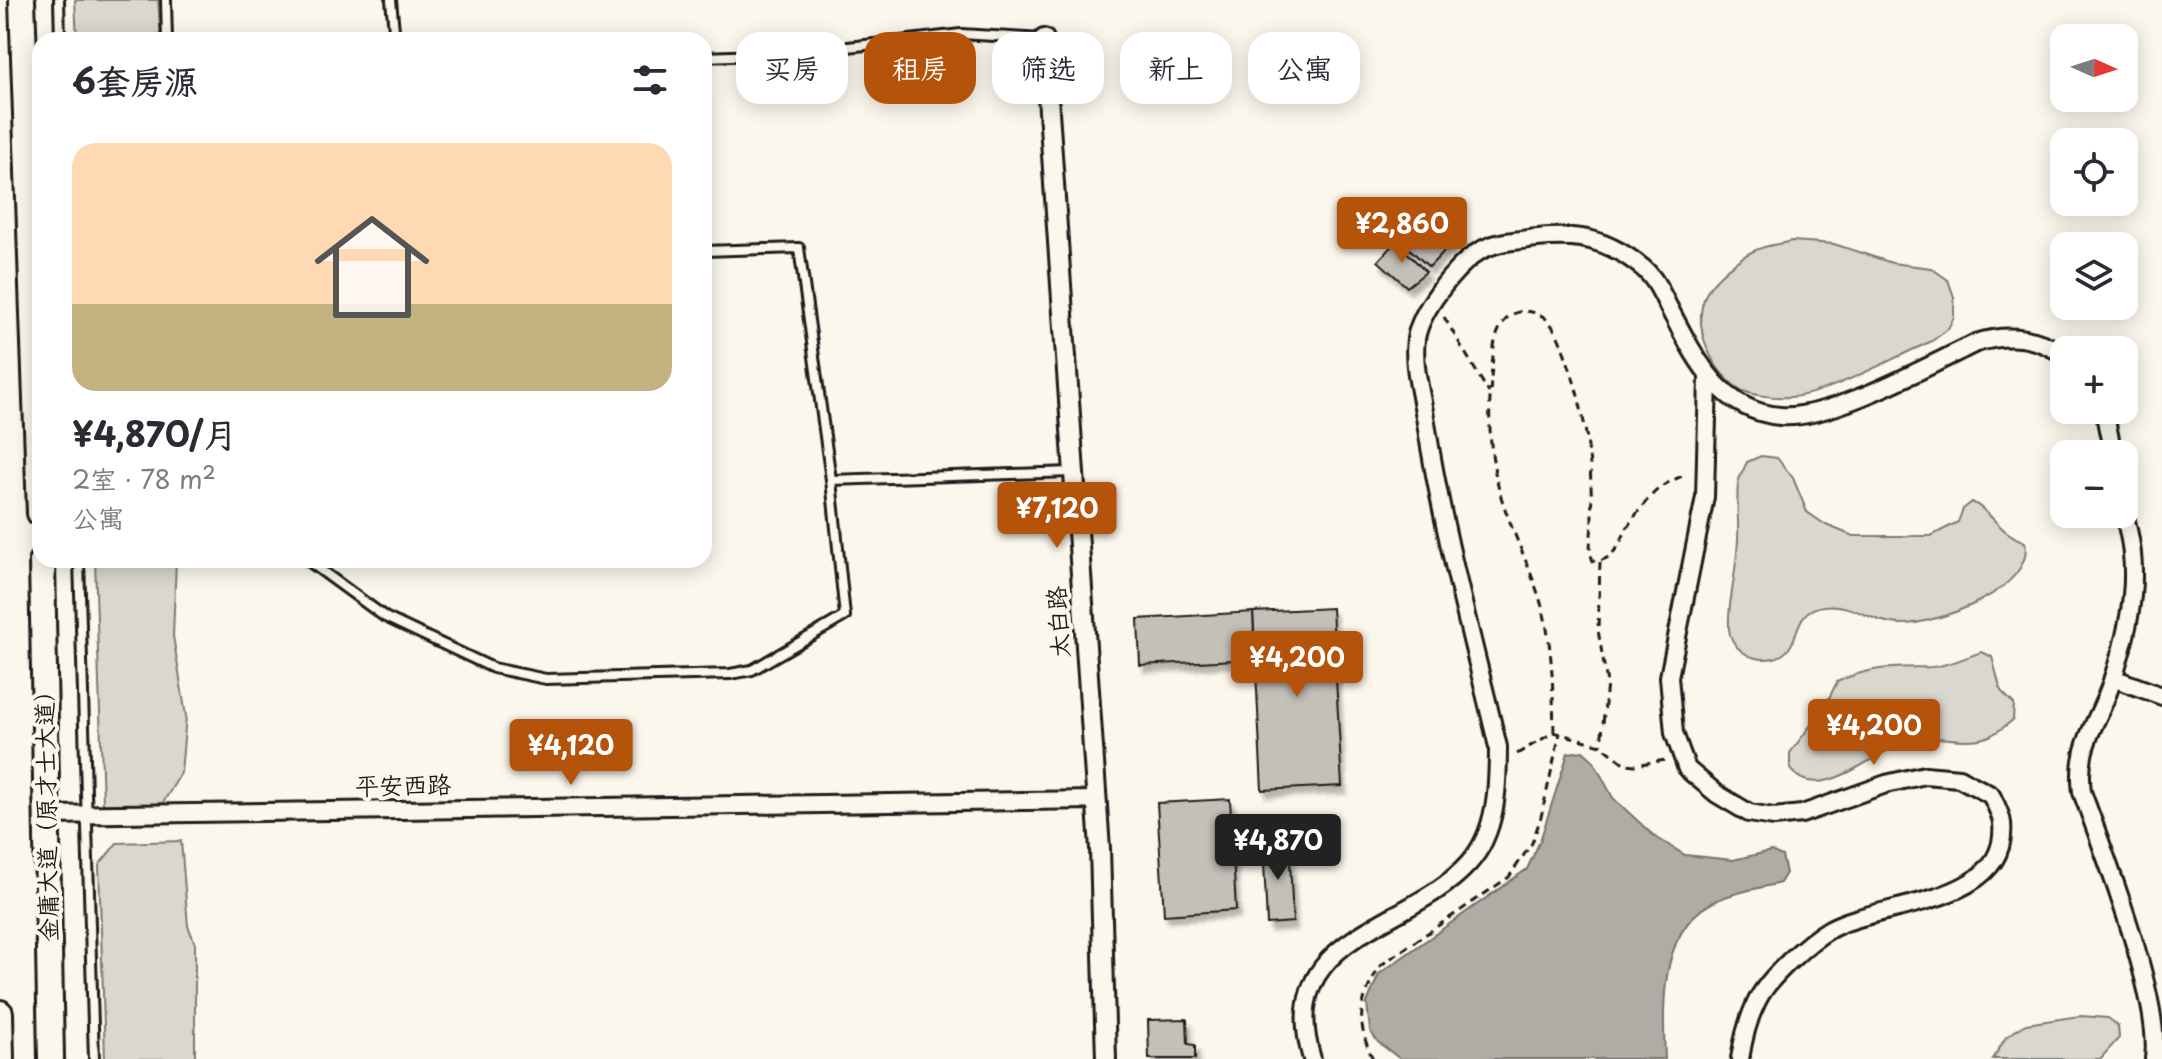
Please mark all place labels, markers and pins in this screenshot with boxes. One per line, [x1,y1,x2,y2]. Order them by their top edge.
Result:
pin: ¥2,860 [1337,197,1467,265]
pin: ¥7,120 [992,482,1122,550]
pin: ¥4,200 [1232,631,1362,699]
pin: ¥4,200 [1809,699,1939,767]
pin: ¥4,120 [506,719,636,787]
pin: ¥4,870 [1213,814,1343,882]

